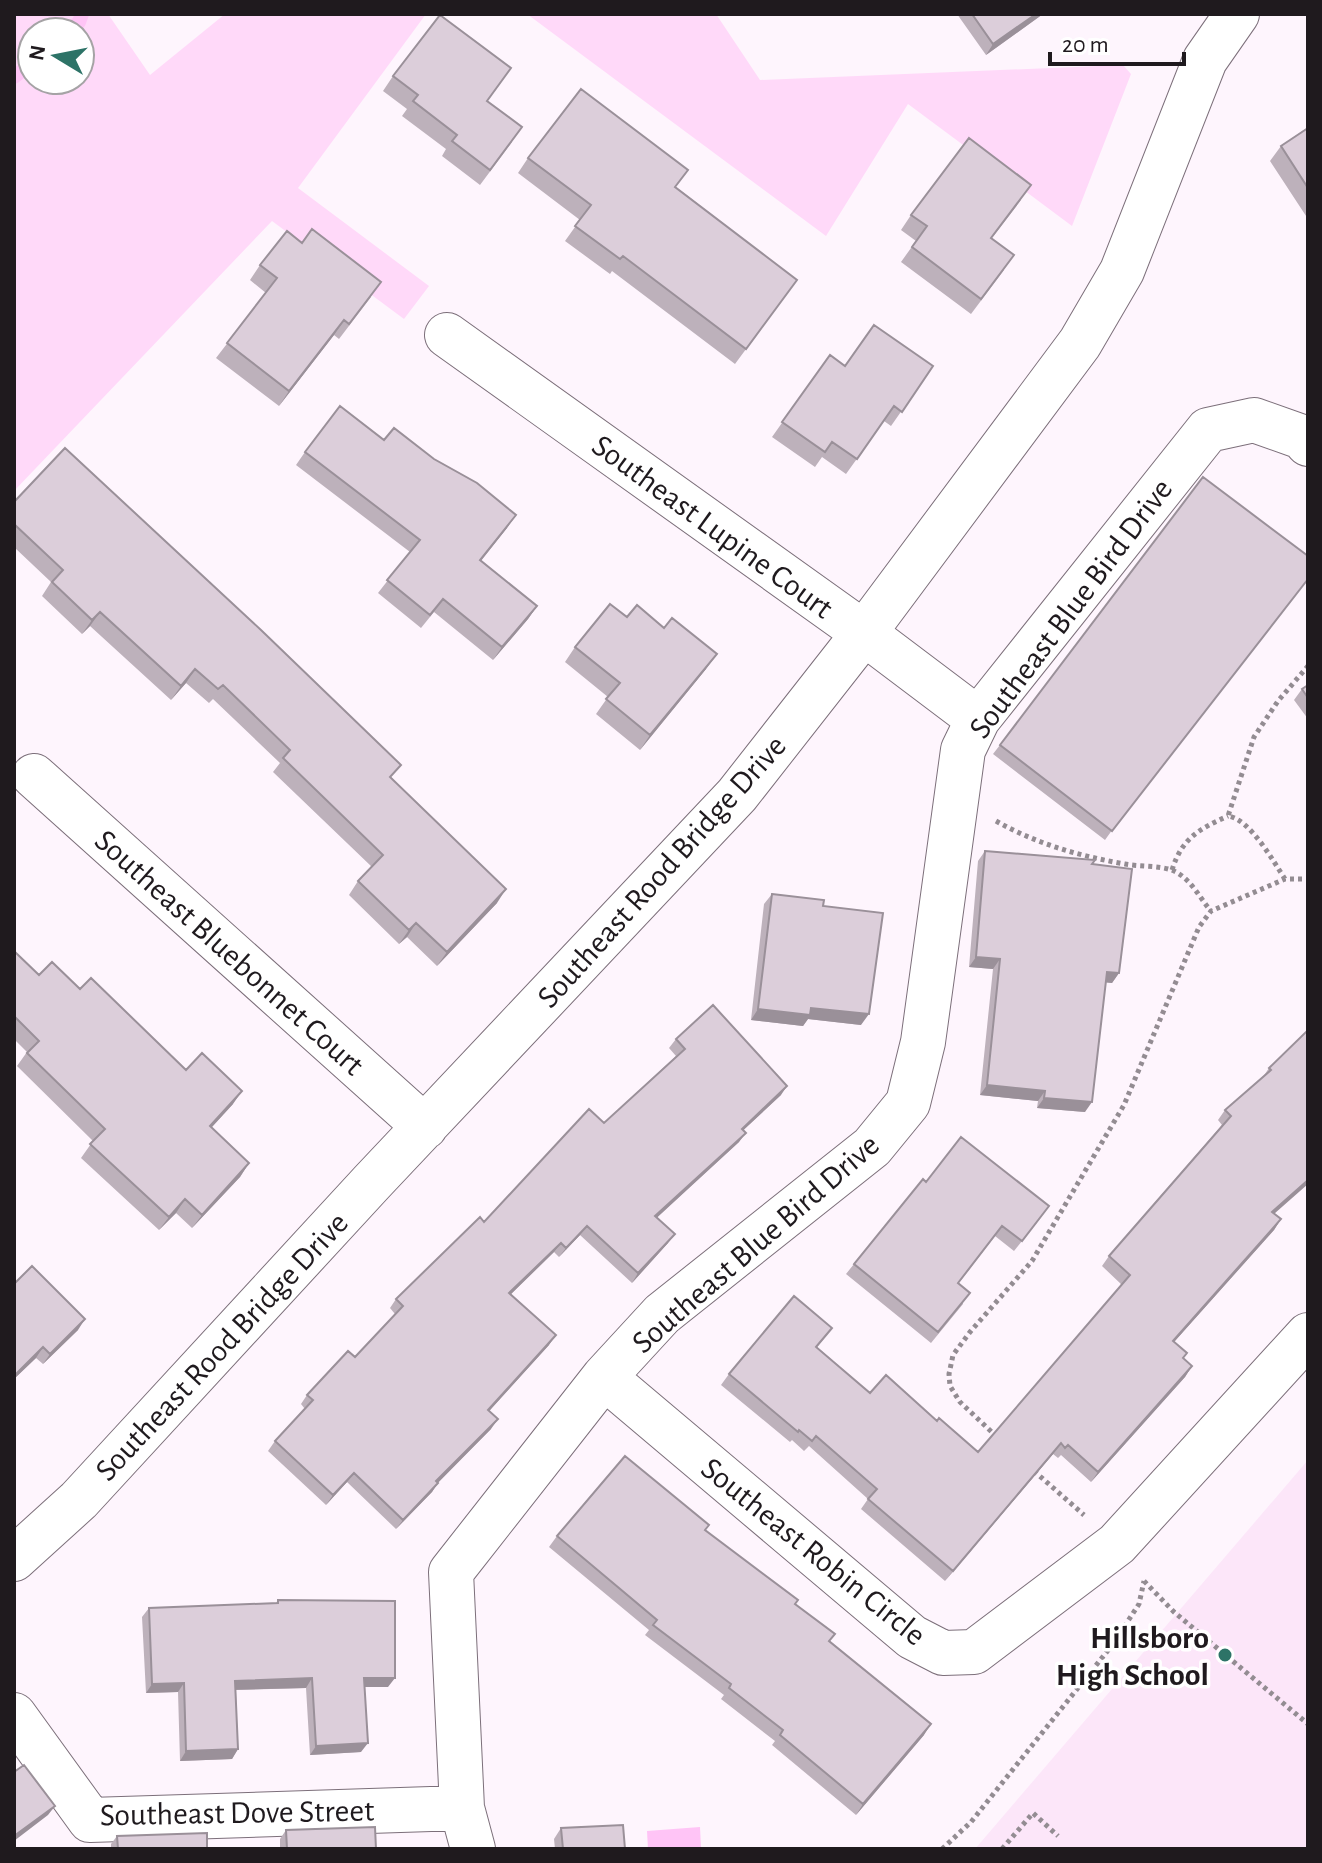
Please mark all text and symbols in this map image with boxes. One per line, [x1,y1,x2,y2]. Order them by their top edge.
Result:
north arrow [16,16,96,96]
scale bar [1050,16,1184,66]
text: 20 m [1062,33,1109,57]
text: N [25,43,49,62]
street label: Southeast Lupine Court [586,429,839,625]
street label: Southeast Blue Bird Drive [963,473,1178,744]
street label: Southeast Rood Bridge Drive [531,730,792,1014]
street label: Southeast Bluebonnet Court [89,824,370,1082]
street label: Southeast Blue Bird Drive [626,1128,885,1359]
street label: Southeast Rood Bridge Drive [89,1206,354,1487]
street label: Southeast Robin Circle [695,1452,932,1652]
place label: Hillsboro High School [1056,1622,1209,1691]
marker: Hillsboro High School [1216,1646,1234,1664]
street label: Southeast Dove Street [99,1795,375,1831]

